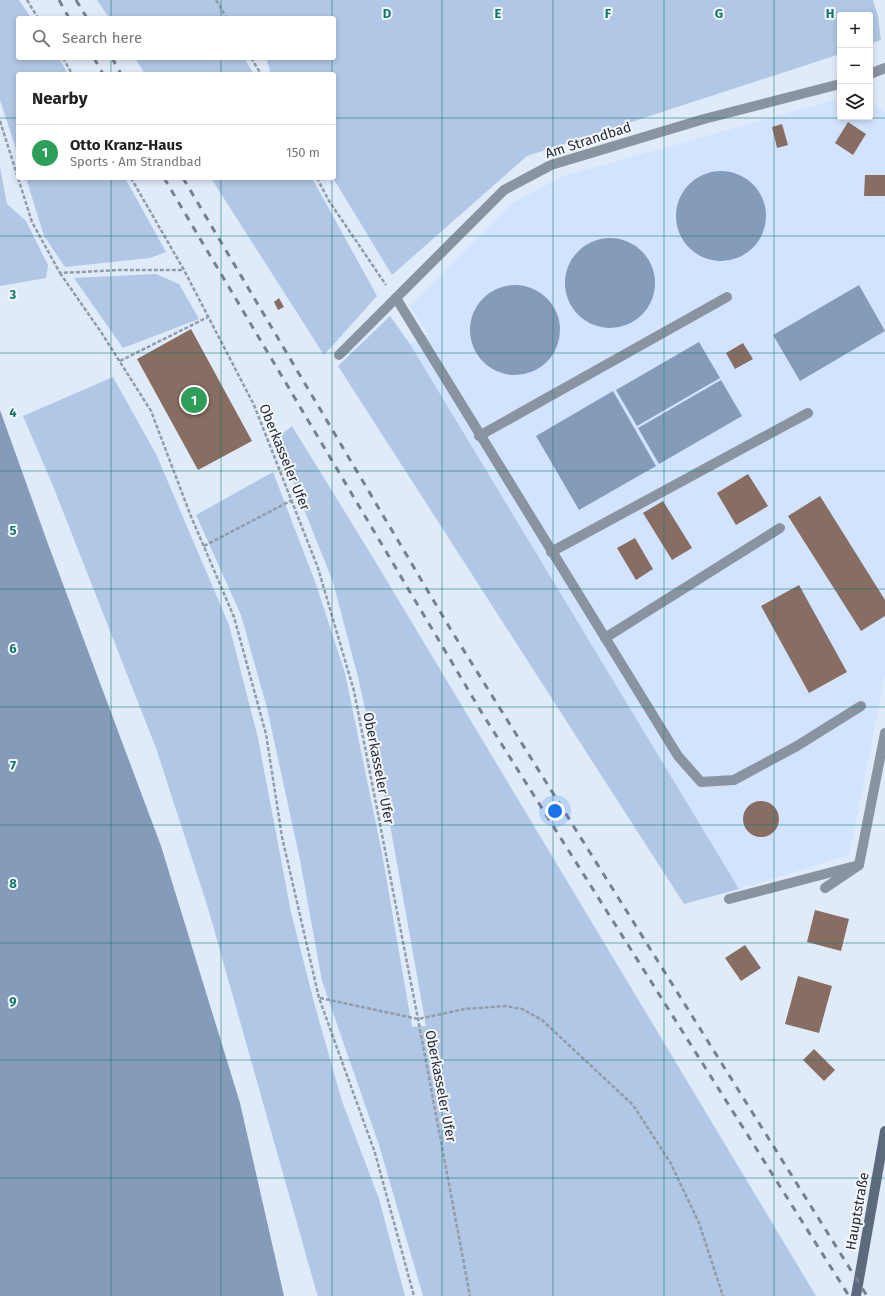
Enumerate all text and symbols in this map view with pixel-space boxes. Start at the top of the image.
text: D [383,6,392,21]
text: E [495,6,502,21]
text: F [605,6,612,21]
text: G [715,6,723,21]
text: H [826,6,834,21]
map controls [837,12,873,120]
button: + [837,12,873,48]
search box [16,16,336,60]
icon: search [30,27,52,49]
text: Search here [62,29,142,47]
button: − [837,48,873,84]
button: layers [837,84,873,120]
text: Nearby [32,88,87,109]
street label: Am Strandbad [543,119,633,162]
text: Otto Kranz-Haus [70,136,182,154]
text: 1 [42,145,48,160]
text: 150 m [286,145,320,160]
text: Sports · Am Strandbad [70,154,201,169]
text: 3 [9,287,17,302]
pin: 1 [181,385,207,415]
street label: Oberkasseler Ufer [255,401,314,514]
text: 4 [9,405,17,420]
text: 5 [10,523,17,538]
text: 6 [9,641,17,656]
street label: Oberkasseler Ufer [359,711,398,826]
text: 7 [10,758,16,773]
your location [545,801,565,821]
text: 8 [9,876,17,891]
text: 9 [9,994,17,1009]
street label: Oberkasseler Ufer [421,1029,460,1144]
street label: Hauptstraße [842,1171,873,1251]

